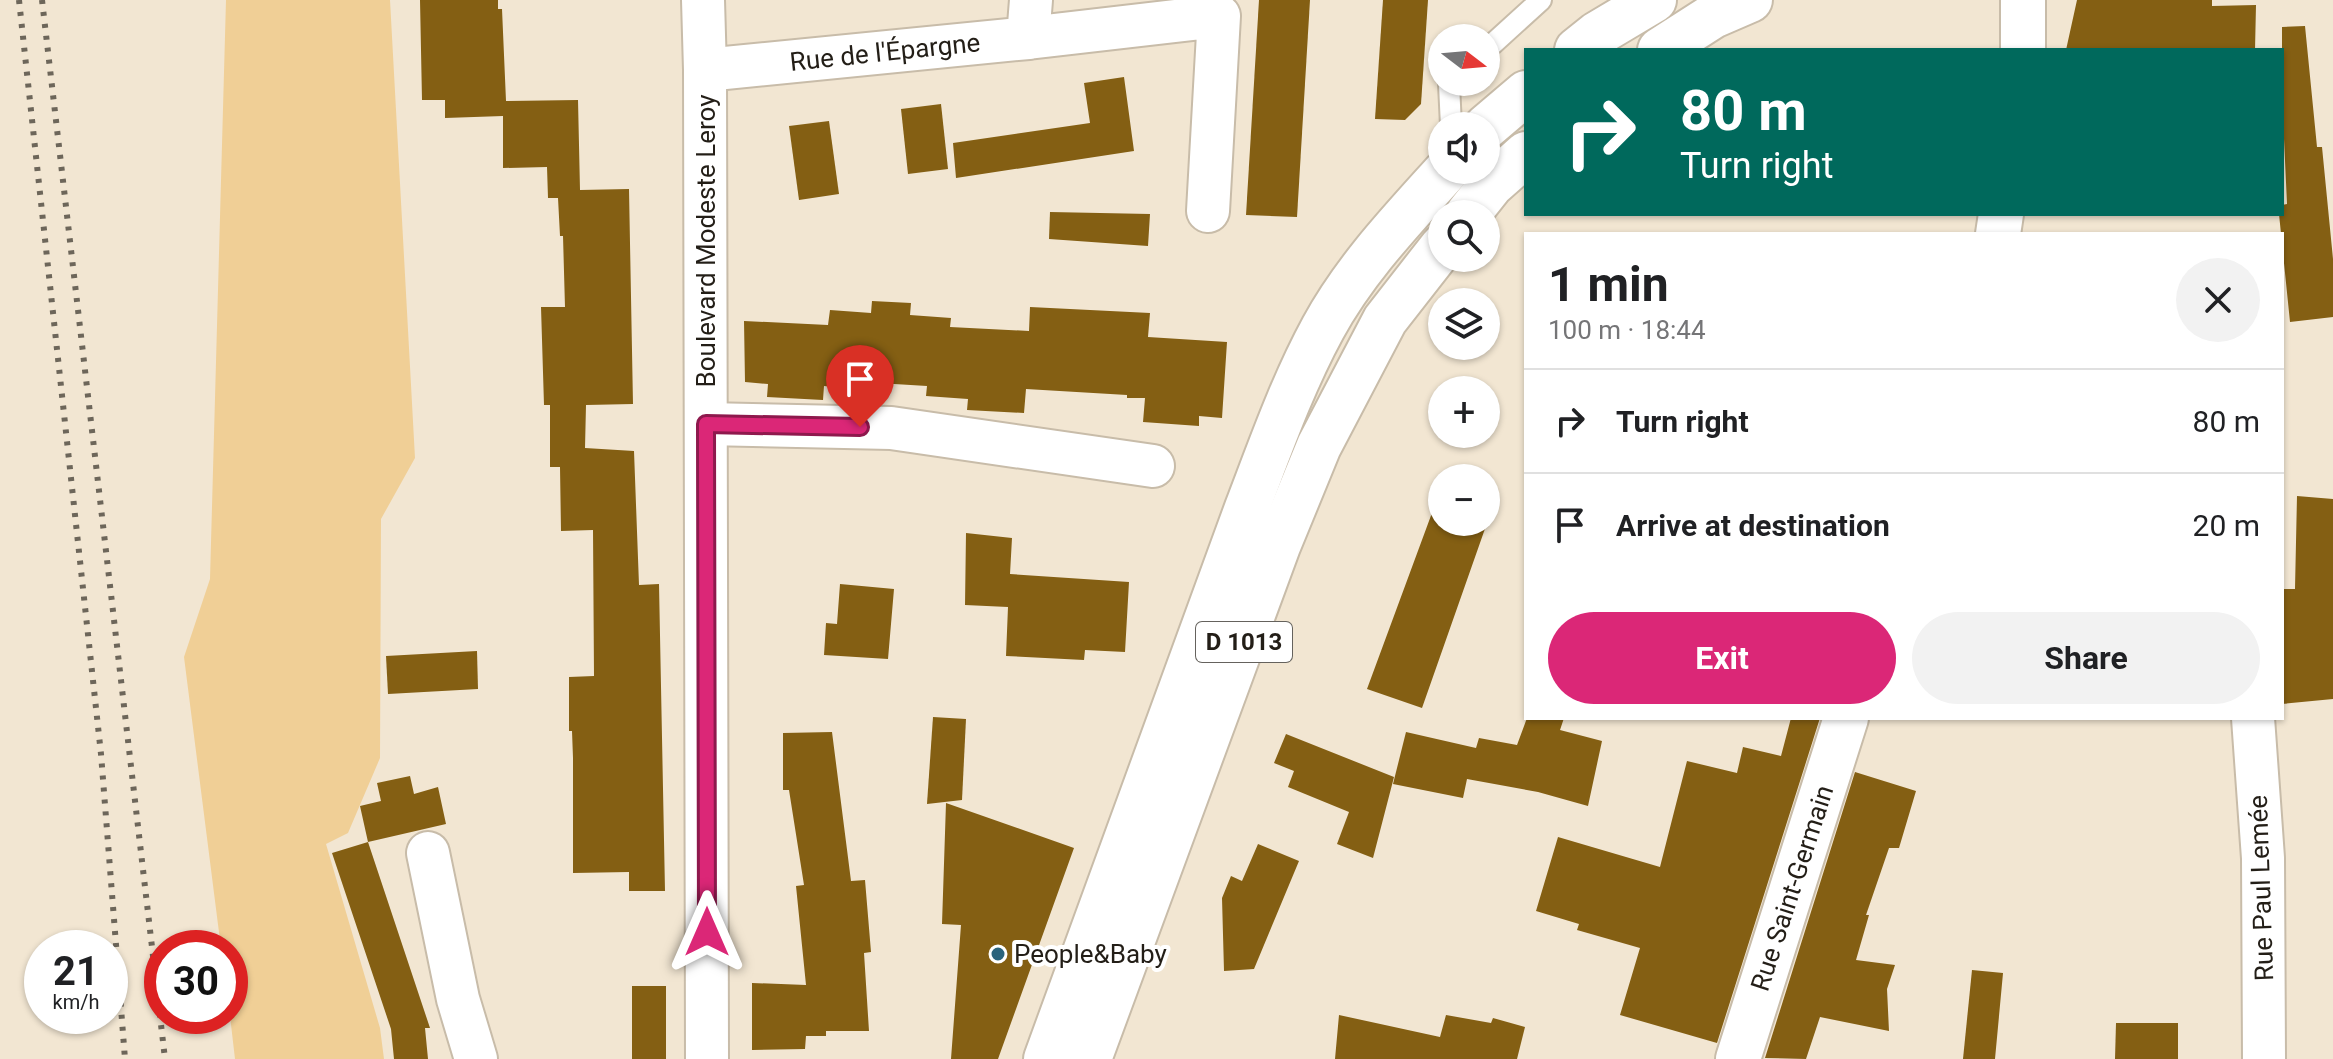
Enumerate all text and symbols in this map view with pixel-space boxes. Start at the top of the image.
north arrow [1428,24,1500,96]
map controls [1428,24,1500,536]
street label: Rue de l'Épargne [788,27,982,77]
text: 80 m [1680,78,1807,144]
icon: right [1548,80,1652,184]
street label: Boulevard Modeste Leroy [691,95,721,387]
button: sound [1428,112,1500,184]
text: Turn right [1680,145,1833,187]
button: search [1428,200,1500,272]
text: 1 min [1548,256,1669,313]
button: close [2176,258,2260,342]
button: layers [1428,288,1500,360]
text: 100 m · 18:44 [1548,315,1706,345]
pin [826,345,894,427]
icon: arrive [838,357,882,401]
button: + [1428,376,1500,448]
icon: right [1548,399,1592,443]
text: Turn right [1616,404,1749,439]
text: 80 m [2193,404,2260,439]
button: − [1428,464,1500,536]
icon: arrive [1548,503,1592,547]
text: Arrive at destination [1616,508,1890,543]
text: 20 m [2193,508,2260,543]
button: Exit [1548,612,1896,704]
button: Share [1912,612,2260,704]
road number: D 1013 [1196,622,1292,662]
street label: Rue Saint-Germain [1745,781,1839,995]
street label: Rue Paul Lemée [2243,794,2279,982]
position arrow [665,890,749,974]
speed limit sign: 30 [144,930,248,1034]
place label: People&Baby [1014,939,1167,969]
marker: People&Baby [989,945,1007,963]
text: 21 [53,948,99,995]
text: km/h [53,990,99,1014]

